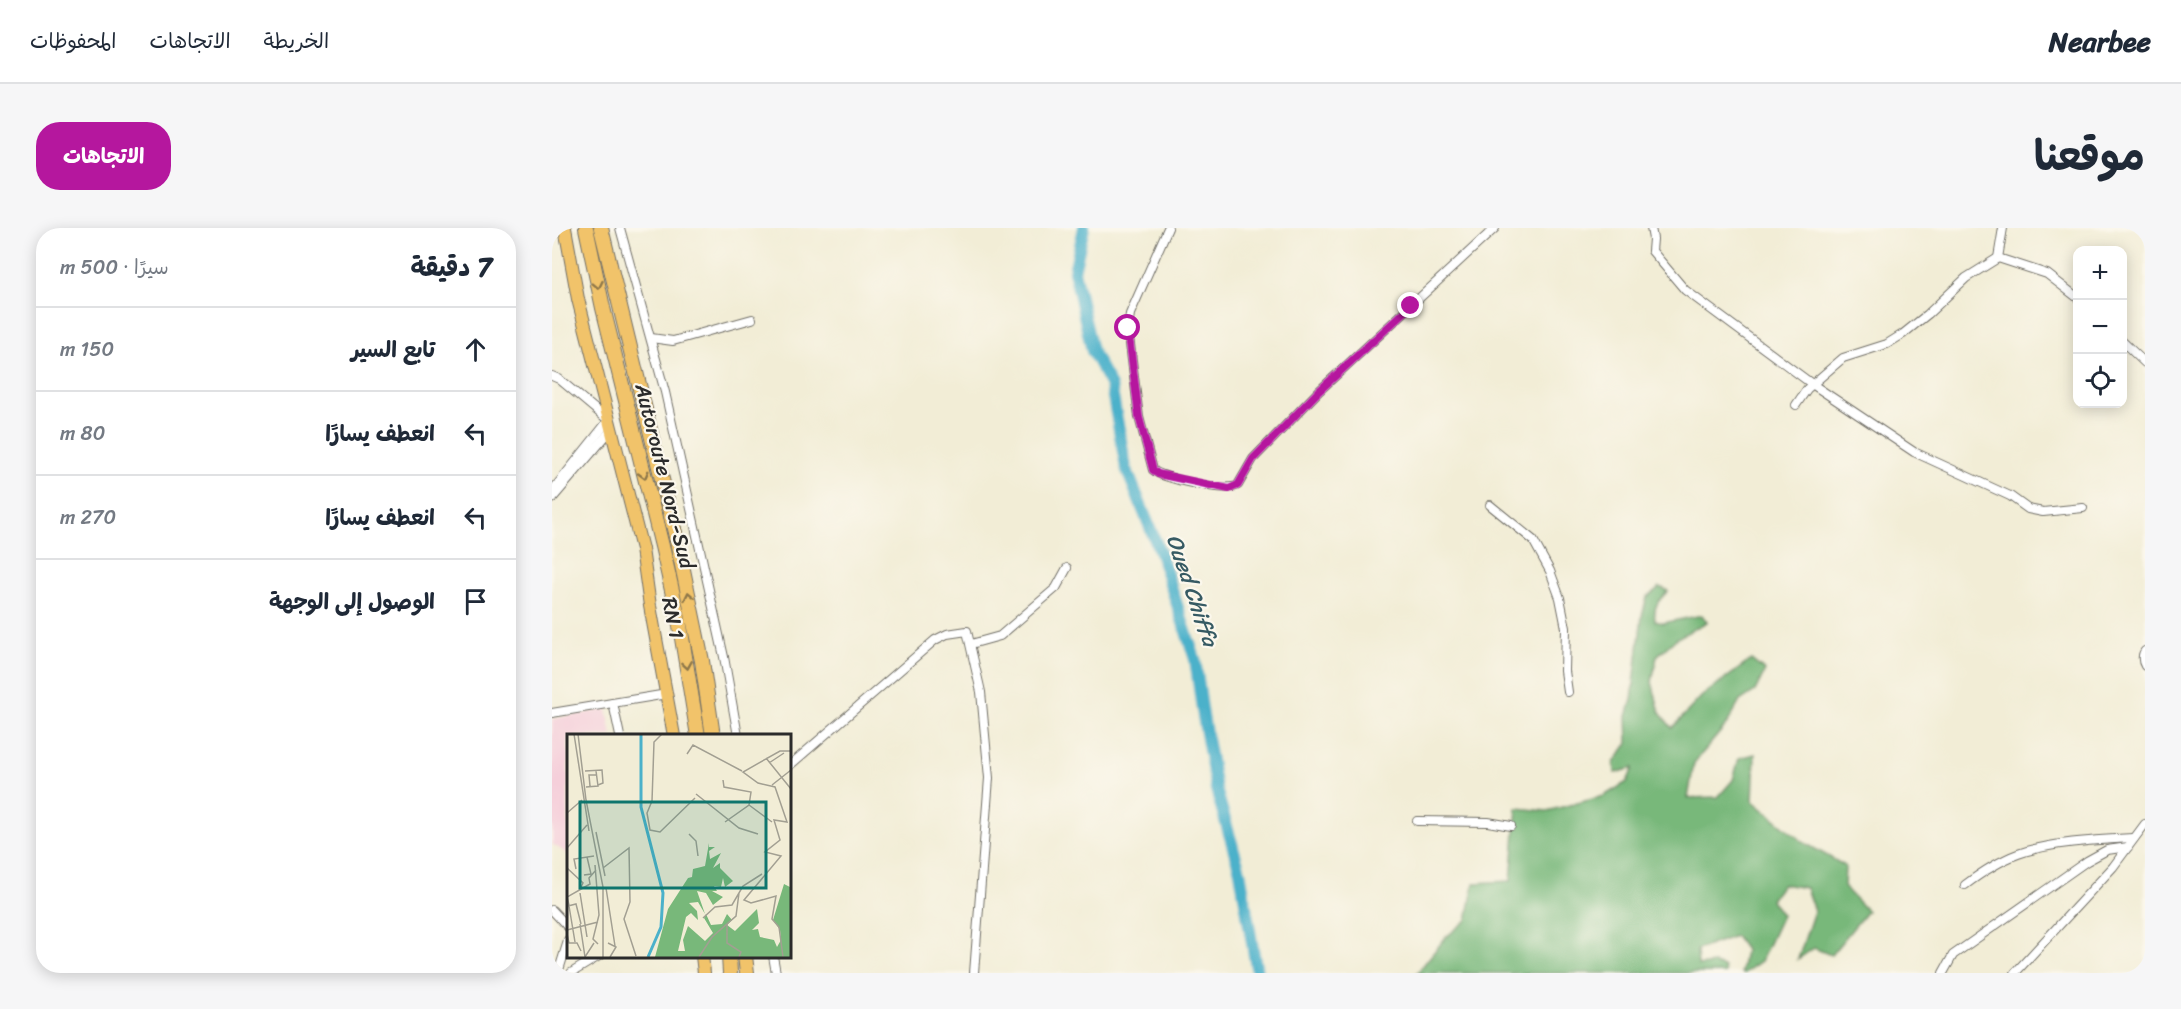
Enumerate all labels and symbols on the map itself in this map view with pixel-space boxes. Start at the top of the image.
one-way arrow [591,280,604,290]
route end [1397,292,1423,318]
route start [1114,314,1140,340]
street label: Autoroute Nord-Sud [623,378,707,575]
one-way arrow [636,470,649,480]
water label: Oued Chiffa [1155,529,1231,653]
one-way arrow [683,591,696,601]
street label: RN 1 [650,594,696,642]
one-way arrow [680,660,692,669]
inset map [567,734,790,958]

